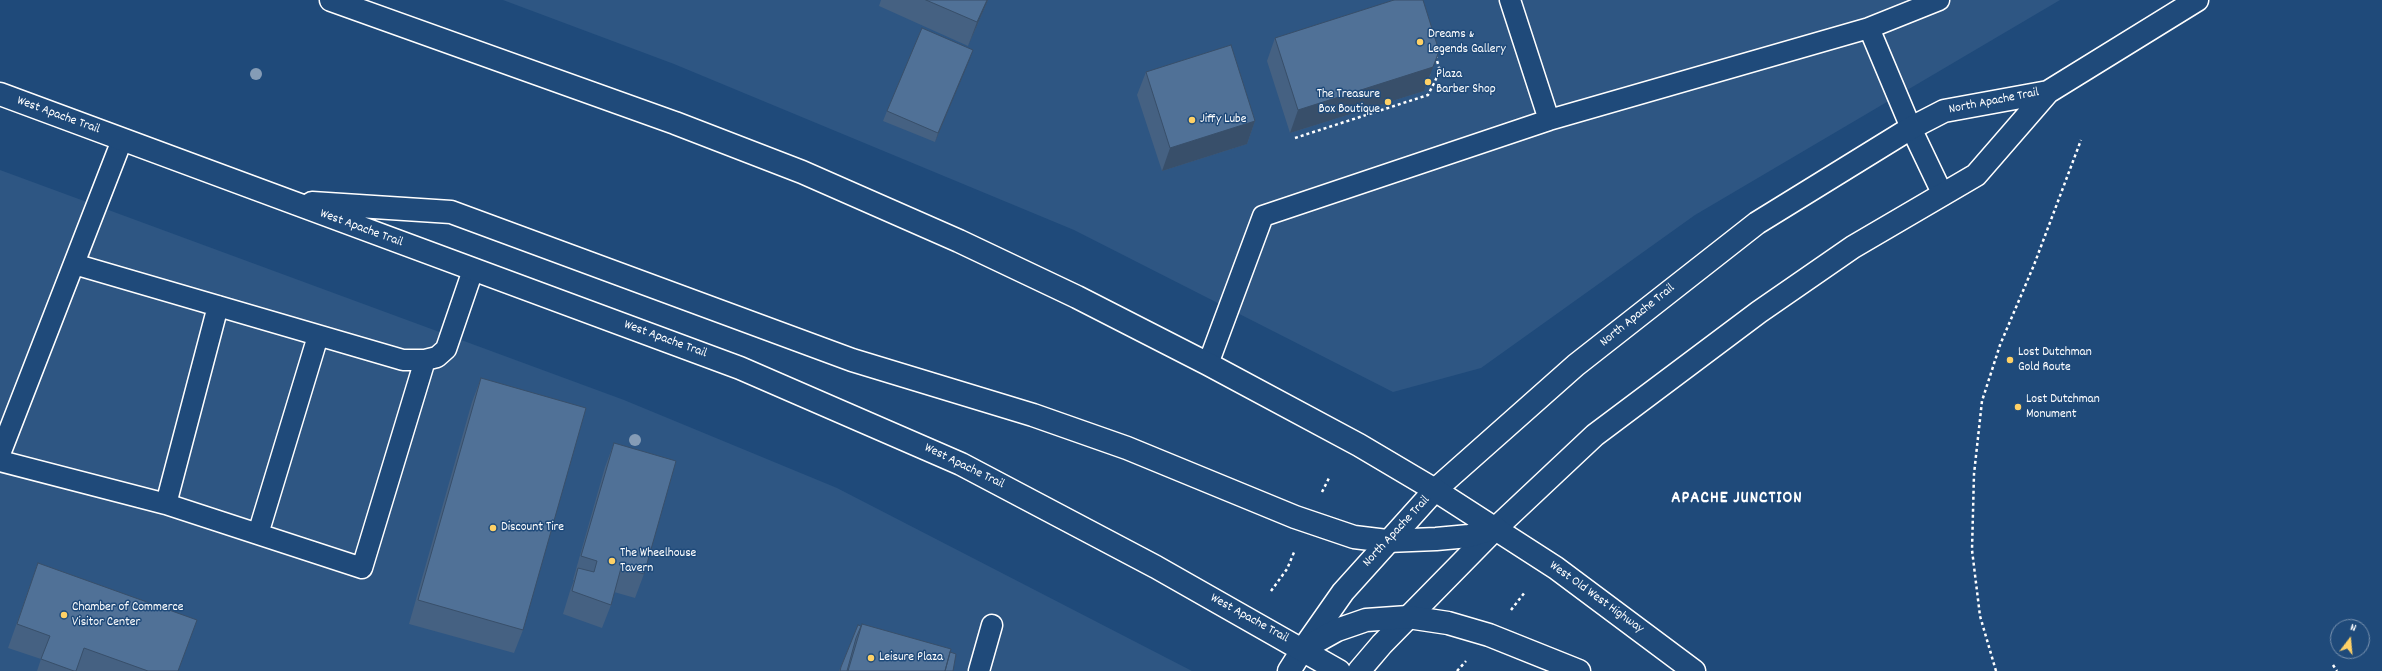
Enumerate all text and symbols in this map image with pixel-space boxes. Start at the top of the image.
place label: Dreams & Legends Gallery [1428,27,1506,58]
marker: Dreams & Legends Gallery [1415,37,1425,47]
place label: Plaza Barber Shop [1436,67,1496,98]
marker: Plaza Barber Shop [1423,77,1433,87]
street label: North Apache Trail [1948,86,2040,118]
place label: The Treasure Box Boutique [1317,87,1380,118]
street label: West Apache Trail [14,94,102,138]
marker: The Treasure Box Boutique [1383,97,1393,107]
place label: Jiffy Lube [1200,112,1246,128]
marker: Jiffy Lube [1187,115,1197,125]
street label: West Apache Trail [317,207,405,251]
street label: North Apache Trail [1598,281,1678,351]
street label: West Apache Trail [621,318,709,362]
place label: Lost Dutchman Gold Route [2018,345,2092,376]
marker: Lost Dutchman Gold Route [2005,355,2015,365]
place label: Lost Dutchman Monument [2026,392,2100,423]
marker: Lost Dutchman Monument [2013,402,2023,412]
street label: West Apache Trail [921,441,1007,493]
district label: APACHE JUNCTION [1671,490,1803,510]
street label: North Apache Trail [1360,493,1434,571]
place label: Discount Tire [501,520,564,536]
marker: Discount Tire [488,523,498,533]
place label: The Wheelhouse Tavern [620,546,696,577]
marker: The Wheelhouse Tavern [607,556,617,566]
street label: West Old West Highway [1546,559,1646,637]
street label: West Apache Trail [1207,591,1291,647]
place label: Chamber of Commerce Visitor Center [72,600,183,631]
marker: Chamber of Commerce Visitor Center [59,610,69,620]
north arrow [2330,619,2370,659]
text: N [2348,620,2358,637]
place label: Leisure Plaza [879,650,943,666]
marker: Leisure Plaza [866,653,876,663]

